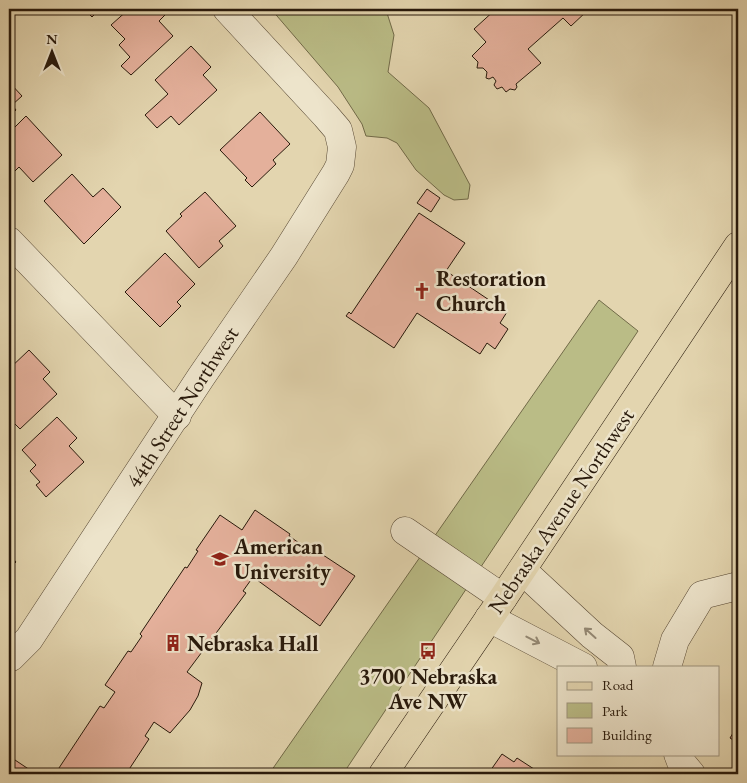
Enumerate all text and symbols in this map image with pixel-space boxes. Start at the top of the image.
north arrow [28,28,78,78]
text: N [46,30,58,48]
place label: Restoration Church [436,264,547,318]
church icon: Restoration Church [412,281,432,301]
street label: 44th Street Northwest [119,321,245,493]
street label: Nebraska Avenue Northwest [481,402,641,619]
place label: American University [233,532,331,586]
school or university icon: American University [210,549,230,569]
one-way arrow [583,627,596,639]
place label: Nebraska Hall [187,629,318,658]
building icon: Nebraska Hall [163,633,183,653]
one-way arrow [525,636,540,646]
bus stop icon: 3700 Nebraska Ave NW [418,641,438,661]
place label: 3700 Nebraska Ave NW [359,662,497,716]
legend [557,666,720,756]
text: Road [602,675,634,694]
text: Park [602,701,629,720]
text: Building [602,725,652,744]

